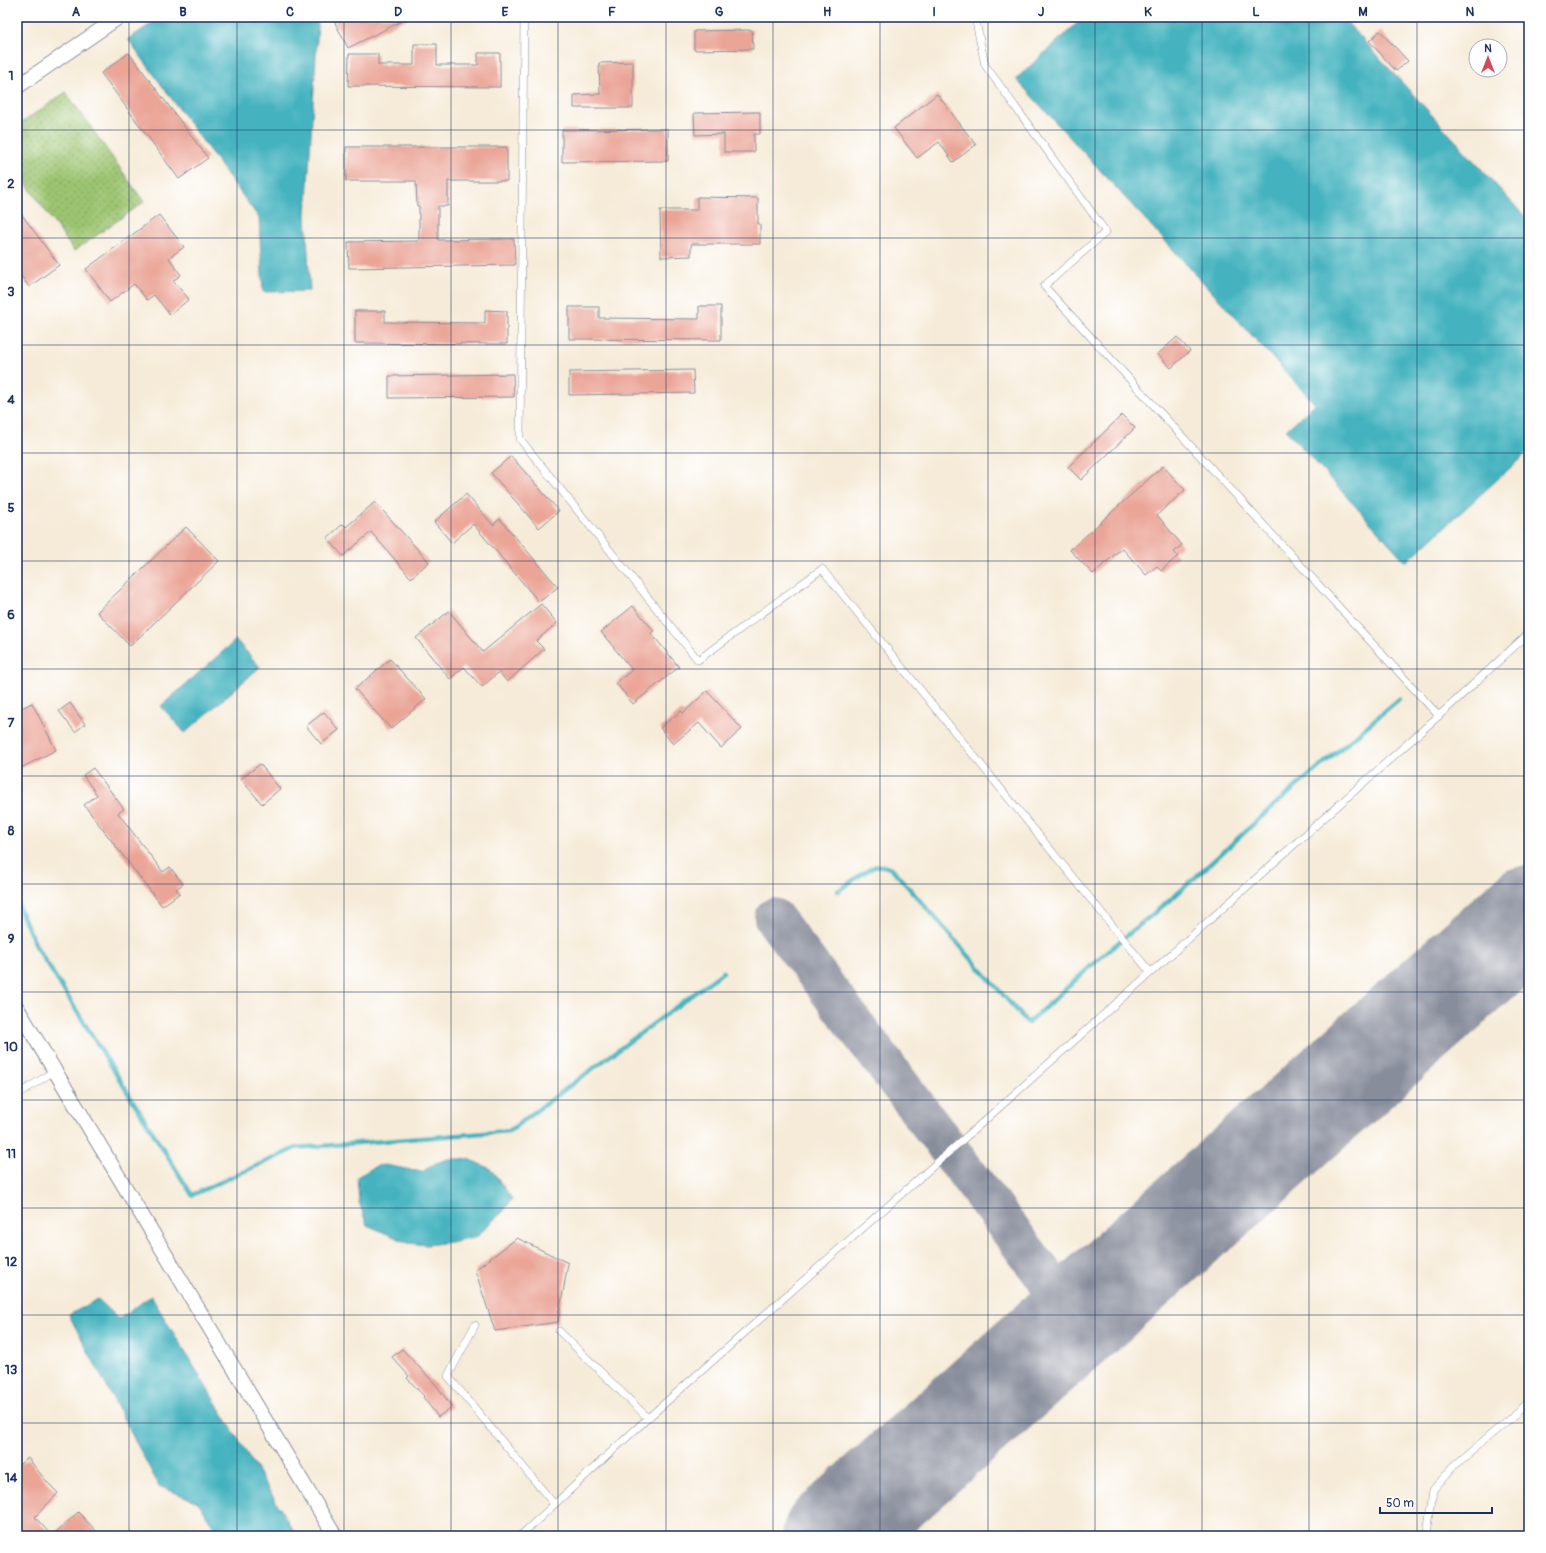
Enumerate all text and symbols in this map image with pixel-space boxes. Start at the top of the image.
text: A [72,4,81,20]
text: B [179,4,187,20]
text: C [286,4,294,20]
text: D [394,4,402,20]
text: E [502,4,509,20]
text: F [608,4,616,20]
text: G [715,4,724,20]
text: H [823,4,831,20]
text: I [932,4,936,20]
text: J [1038,4,1044,20]
text: K [1144,4,1152,20]
text: L [1252,4,1260,20]
text: M [1358,4,1368,20]
text: N [1466,4,1475,20]
north arrow [1468,38,1508,78]
text: N [1484,42,1492,55]
text: 1 [8,68,14,84]
text: 2 [7,176,15,192]
text: 3 [7,284,15,300]
text: 4 [7,392,15,408]
text: 5 [7,500,15,516]
text: 6 [7,607,15,623]
text: 7 [8,715,15,731]
text: 8 [8,823,15,839]
text: 9 [8,931,15,947]
text: 10 [4,1039,18,1055]
text: 11 [6,1146,16,1162]
text: 12 [5,1254,17,1270]
text: 13 [5,1362,17,1378]
text: 14 [5,1470,18,1486]
scale bar [1380,1489,1492,1515]
text: 50 m [1386,1496,1414,1511]

